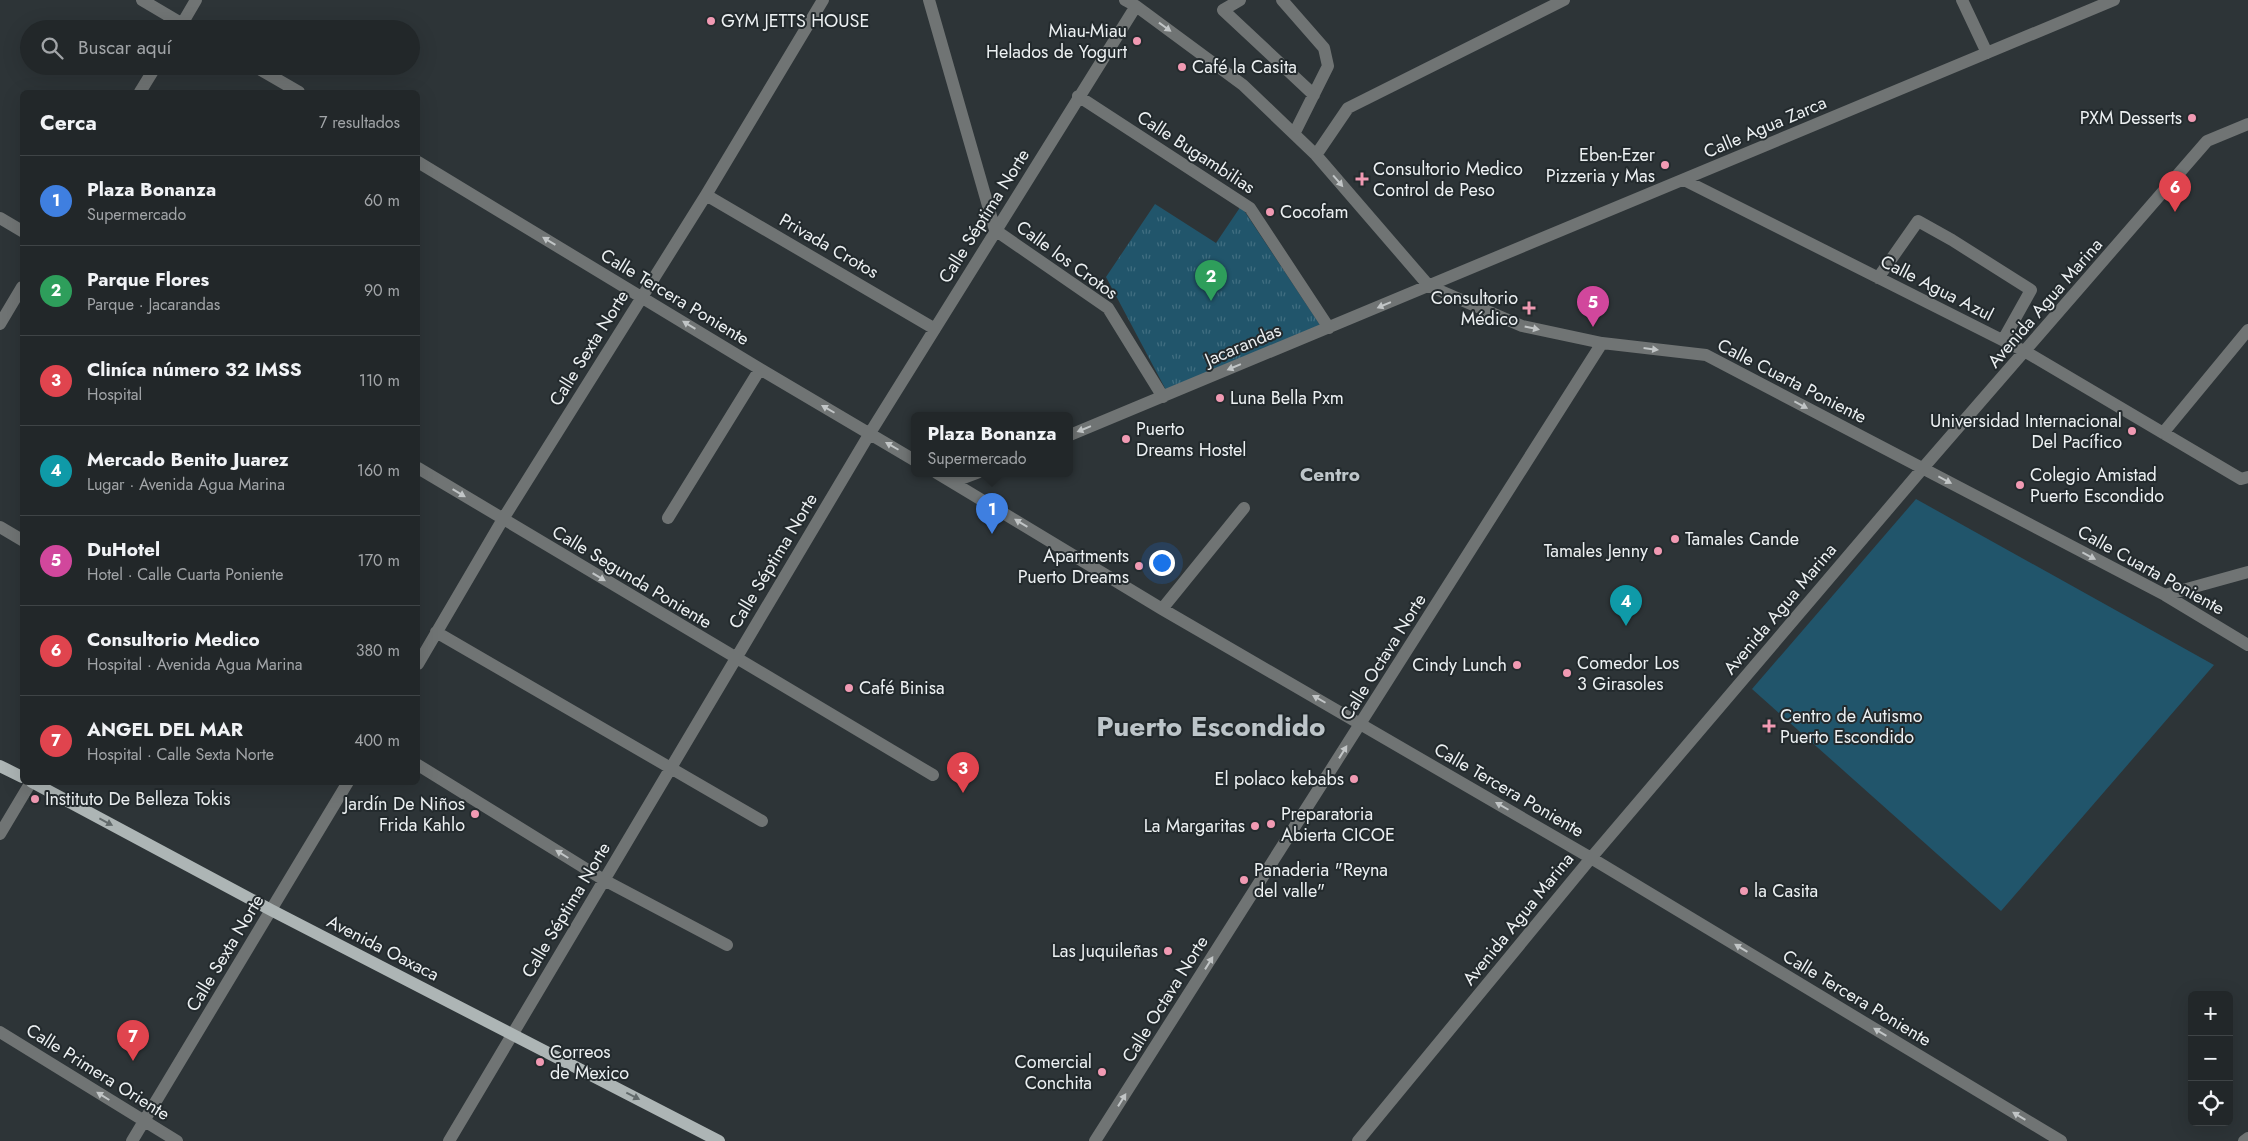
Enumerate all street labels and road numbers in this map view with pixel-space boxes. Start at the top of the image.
street label: Calle Agua Zarca [1700,89,1830,165]
street label: Calle Bugambilias [1132,104,1260,200]
street label: Calle Séptima Norte [932,144,1036,288]
street label: Privada Crotos [775,207,883,285]
street label: Calle los Crotos [1011,214,1123,306]
street label: Avenida Agua Marina [1981,233,2109,373]
street label: Calle Tercera Poniente [596,242,754,352]
street label: Calle Agua Azul [1876,248,1998,328]
street label: Calle Sexta Norte [543,285,635,411]
street label: Jacarandas [1199,317,1285,374]
street label: Calle Cuarta Poniente [1713,332,1871,430]
street label: Calle Séptima Norte [722,488,824,634]
street label: Calle Segunda Poniente [547,519,717,635]
street label: Calle Cuarta Poniente [2073,519,2229,621]
street label: Avenida Agua Marina [1717,538,1843,680]
street label: Calle Octava Norte [1334,589,1432,725]
street label: Calle Tercera Poniente [1429,736,1589,844]
street label: Calle Séptima Norte [515,837,617,983]
street label: Avenida Agua Marina [1456,847,1580,991]
street label: Calle Sexta Norte [180,890,270,1016]
street label: Avenida Oaxaca [322,909,444,987]
street label: Calle Octava Norte [1116,931,1214,1067]
street label: Calle Tercera Poniente [1778,943,1936,1053]
street label: Calle Primera Oriente [21,1017,175,1127]

